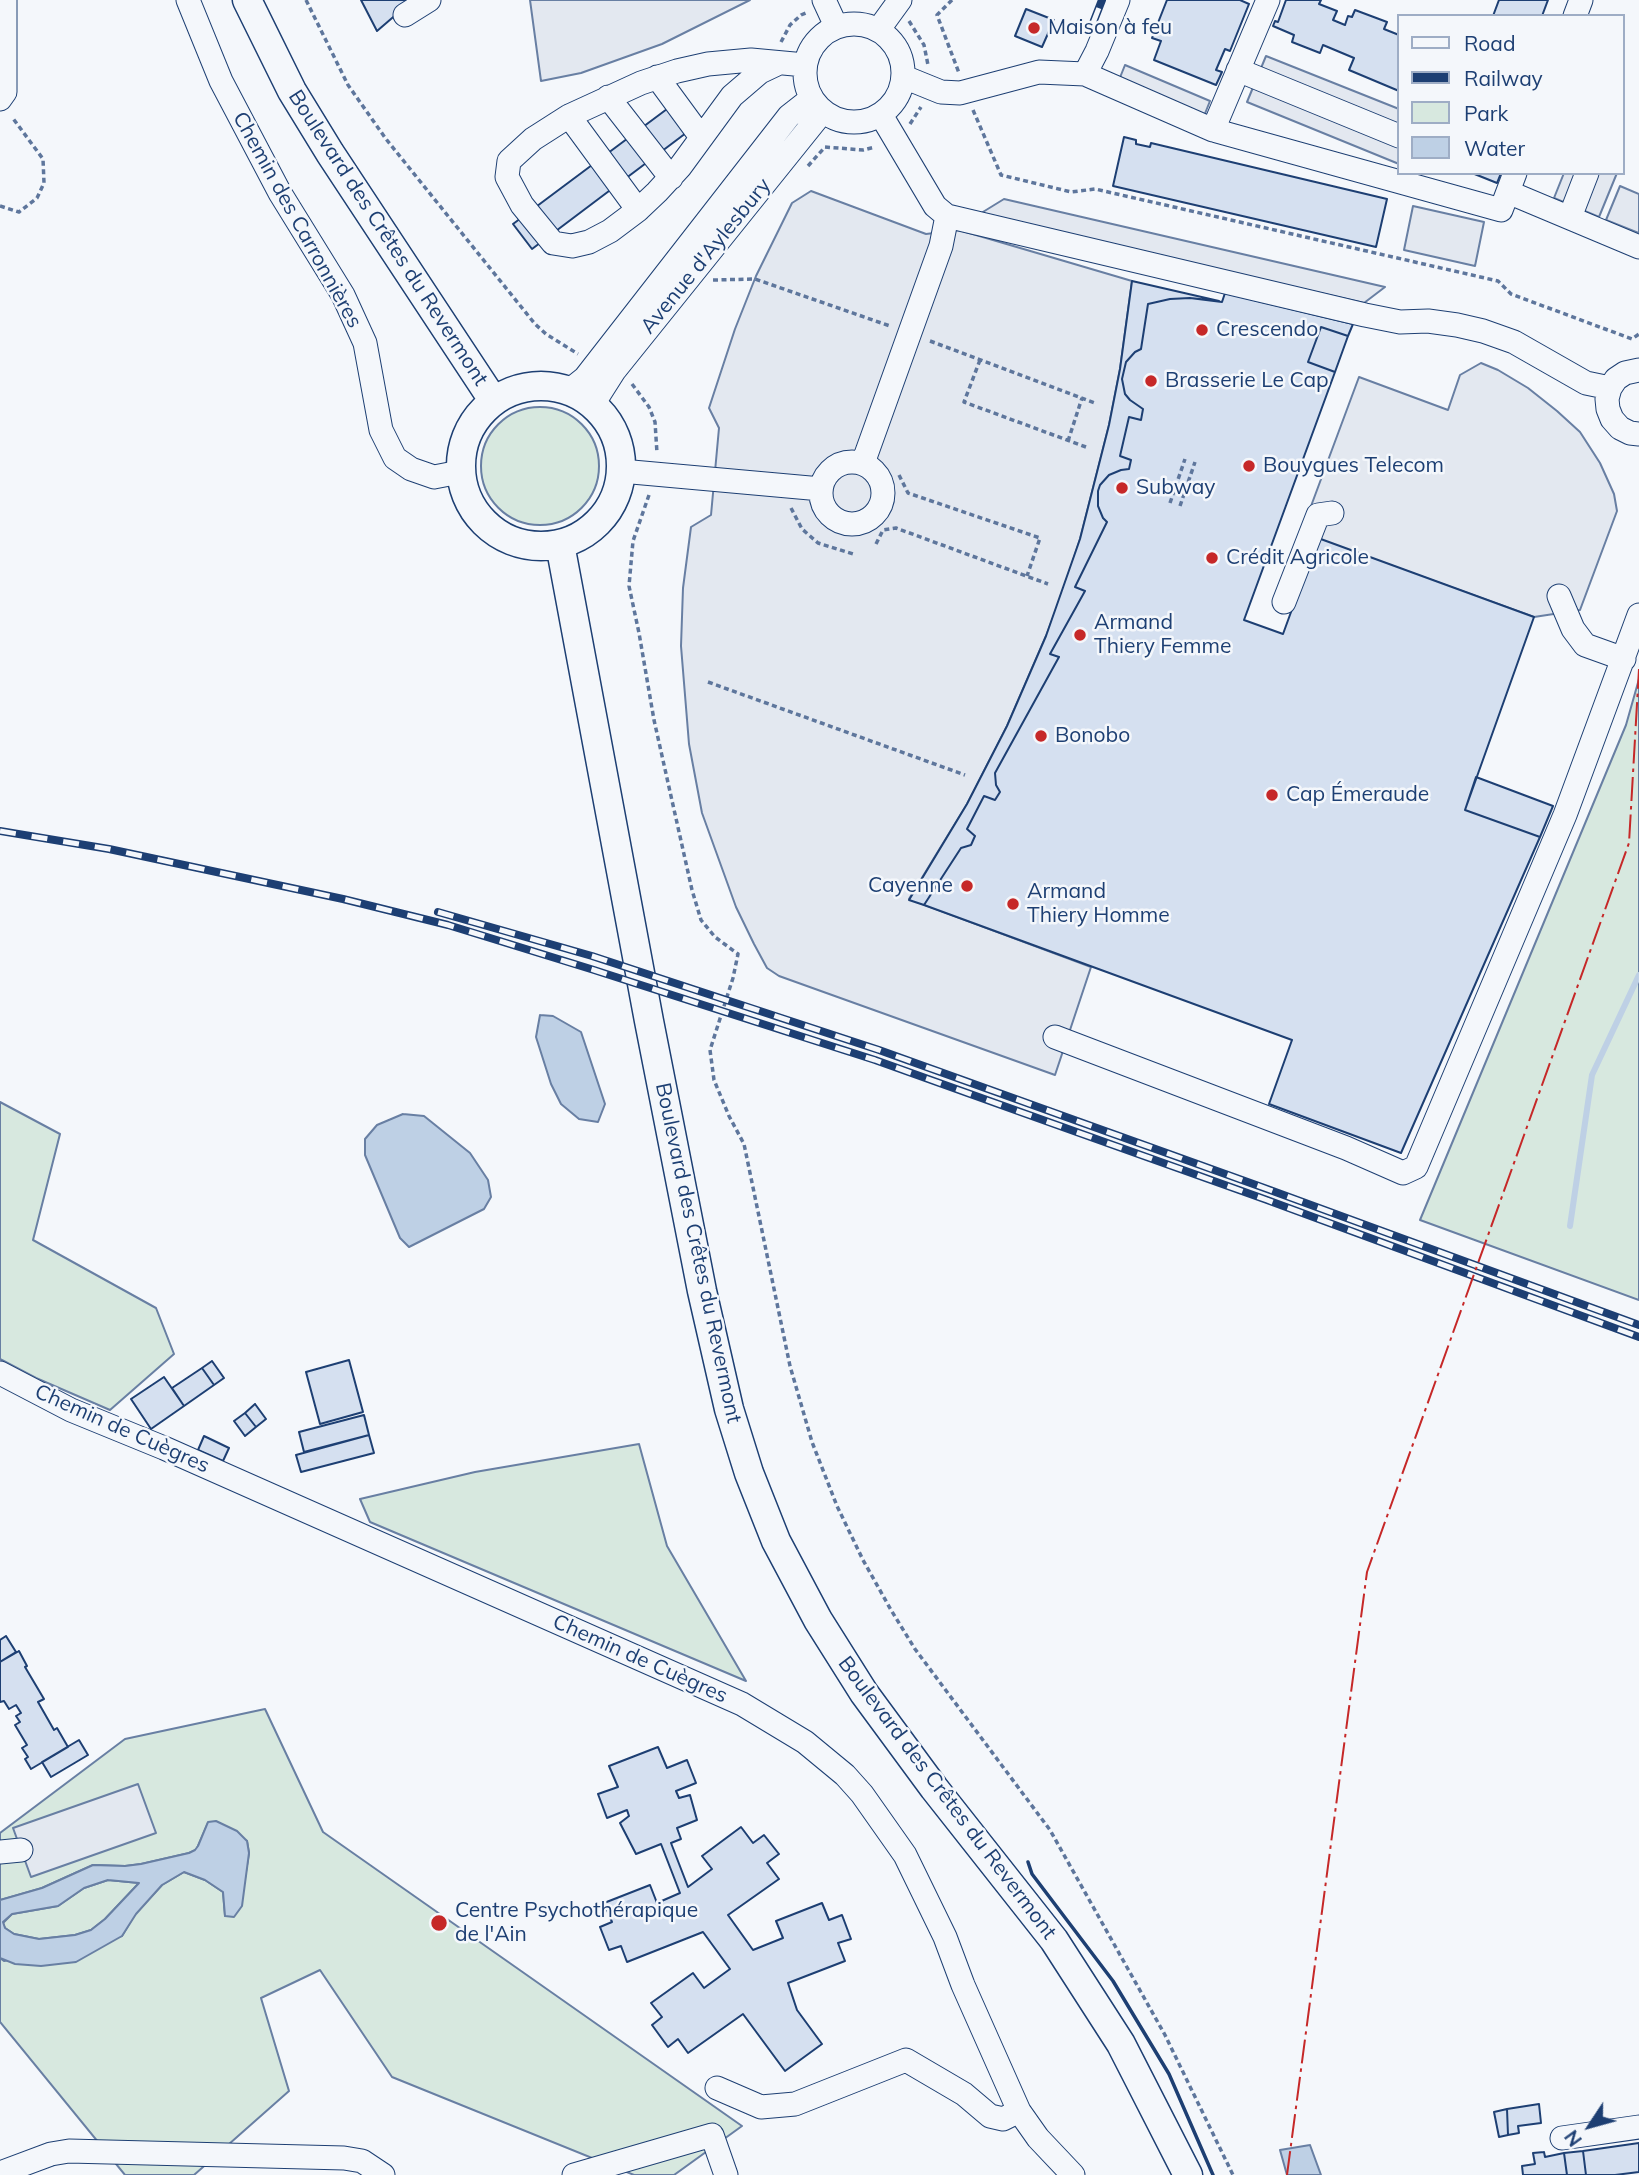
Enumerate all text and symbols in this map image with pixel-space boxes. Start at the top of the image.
legend [1398,14,1625,175]
place label: Maison à feu [1048,15,1172,41]
marker: Maison à feu [1026,20,1042,36]
text: Road [1464,30,1515,56]
text: Railway [1464,65,1543,91]
street label: Boulevard des Crêtes du Revermont [283,85,493,391]
text: Park [1464,100,1508,126]
street label: Chemin des Carronnières [227,107,367,333]
text: Water [1464,135,1525,161]
street label: Avenue d'Aylesbury [636,173,776,339]
place label: Crescendo [1216,317,1318,343]
marker: Crescendo [1194,322,1210,338]
place label: Brasserie Le Cap [1165,368,1329,394]
marker: Brasserie Le Cap [1143,373,1159,389]
place label: Bouygues Telecom [1263,453,1444,479]
marker: Bouygues Telecom [1241,458,1257,474]
place label: Subway [1136,475,1215,501]
marker: Subway [1114,480,1130,496]
place label: Crédit Agricole [1226,545,1369,571]
marker: Crédit Agricole [1204,550,1220,566]
place label: Armand Thiery Femme [1094,610,1231,660]
marker: Armand Thiery Femme [1072,627,1088,643]
place label: Bonobo [1055,723,1130,749]
marker: Bonobo [1033,728,1049,744]
place label: Cap Émeraude [1286,782,1429,808]
marker: Cap Émeraude [1264,787,1280,803]
place label: Cayenne [868,873,953,899]
marker: Cayenne [959,878,975,894]
place label: Armand Thiery Homme [1027,879,1170,929]
marker: Armand Thiery Homme [1005,896,1021,912]
street label: Boulevard des Crêtes du Revermont [650,1080,746,1426]
street label: Chemin de Cuègres [31,1379,213,1479]
street label: Chemin de Cuègres [549,1609,731,1709]
street label: Boulevard des Crêtes du Revermont [832,1652,1062,1944]
place label: Centre Psychothérapique de l'Ain [455,1898,698,1948]
marker: Centre Psychothérapique de l'Ain [429,1913,449,1933]
north arrow [1555,2091,1625,2161]
text: N [1559,2125,1587,2151]

